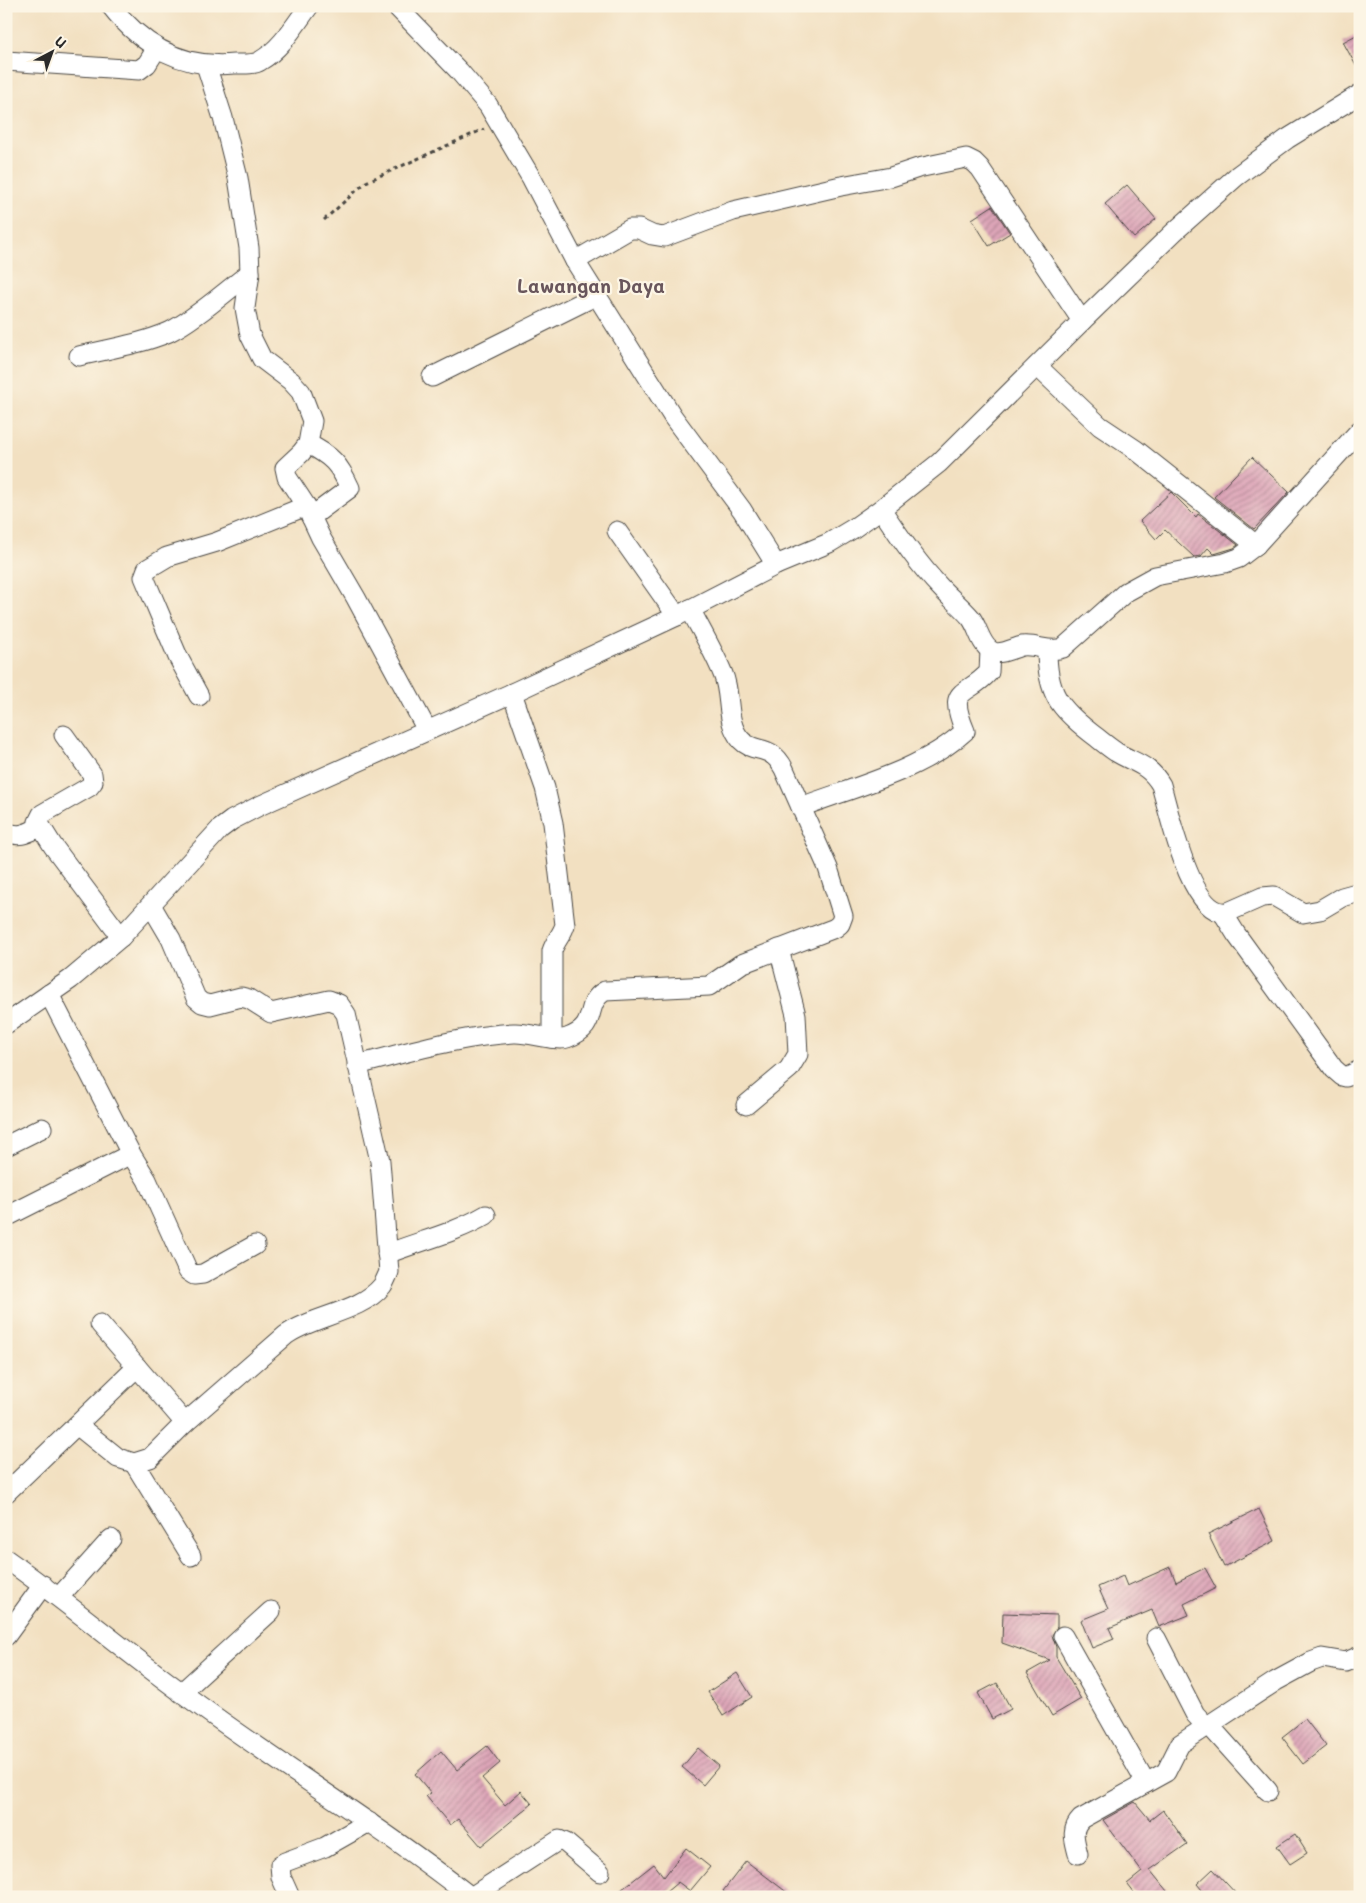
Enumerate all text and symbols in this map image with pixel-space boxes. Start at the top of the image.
north arrow [28,28,78,78]
text: U [51,31,71,52]
district label: Lawangan Daya [517,273,665,298]

